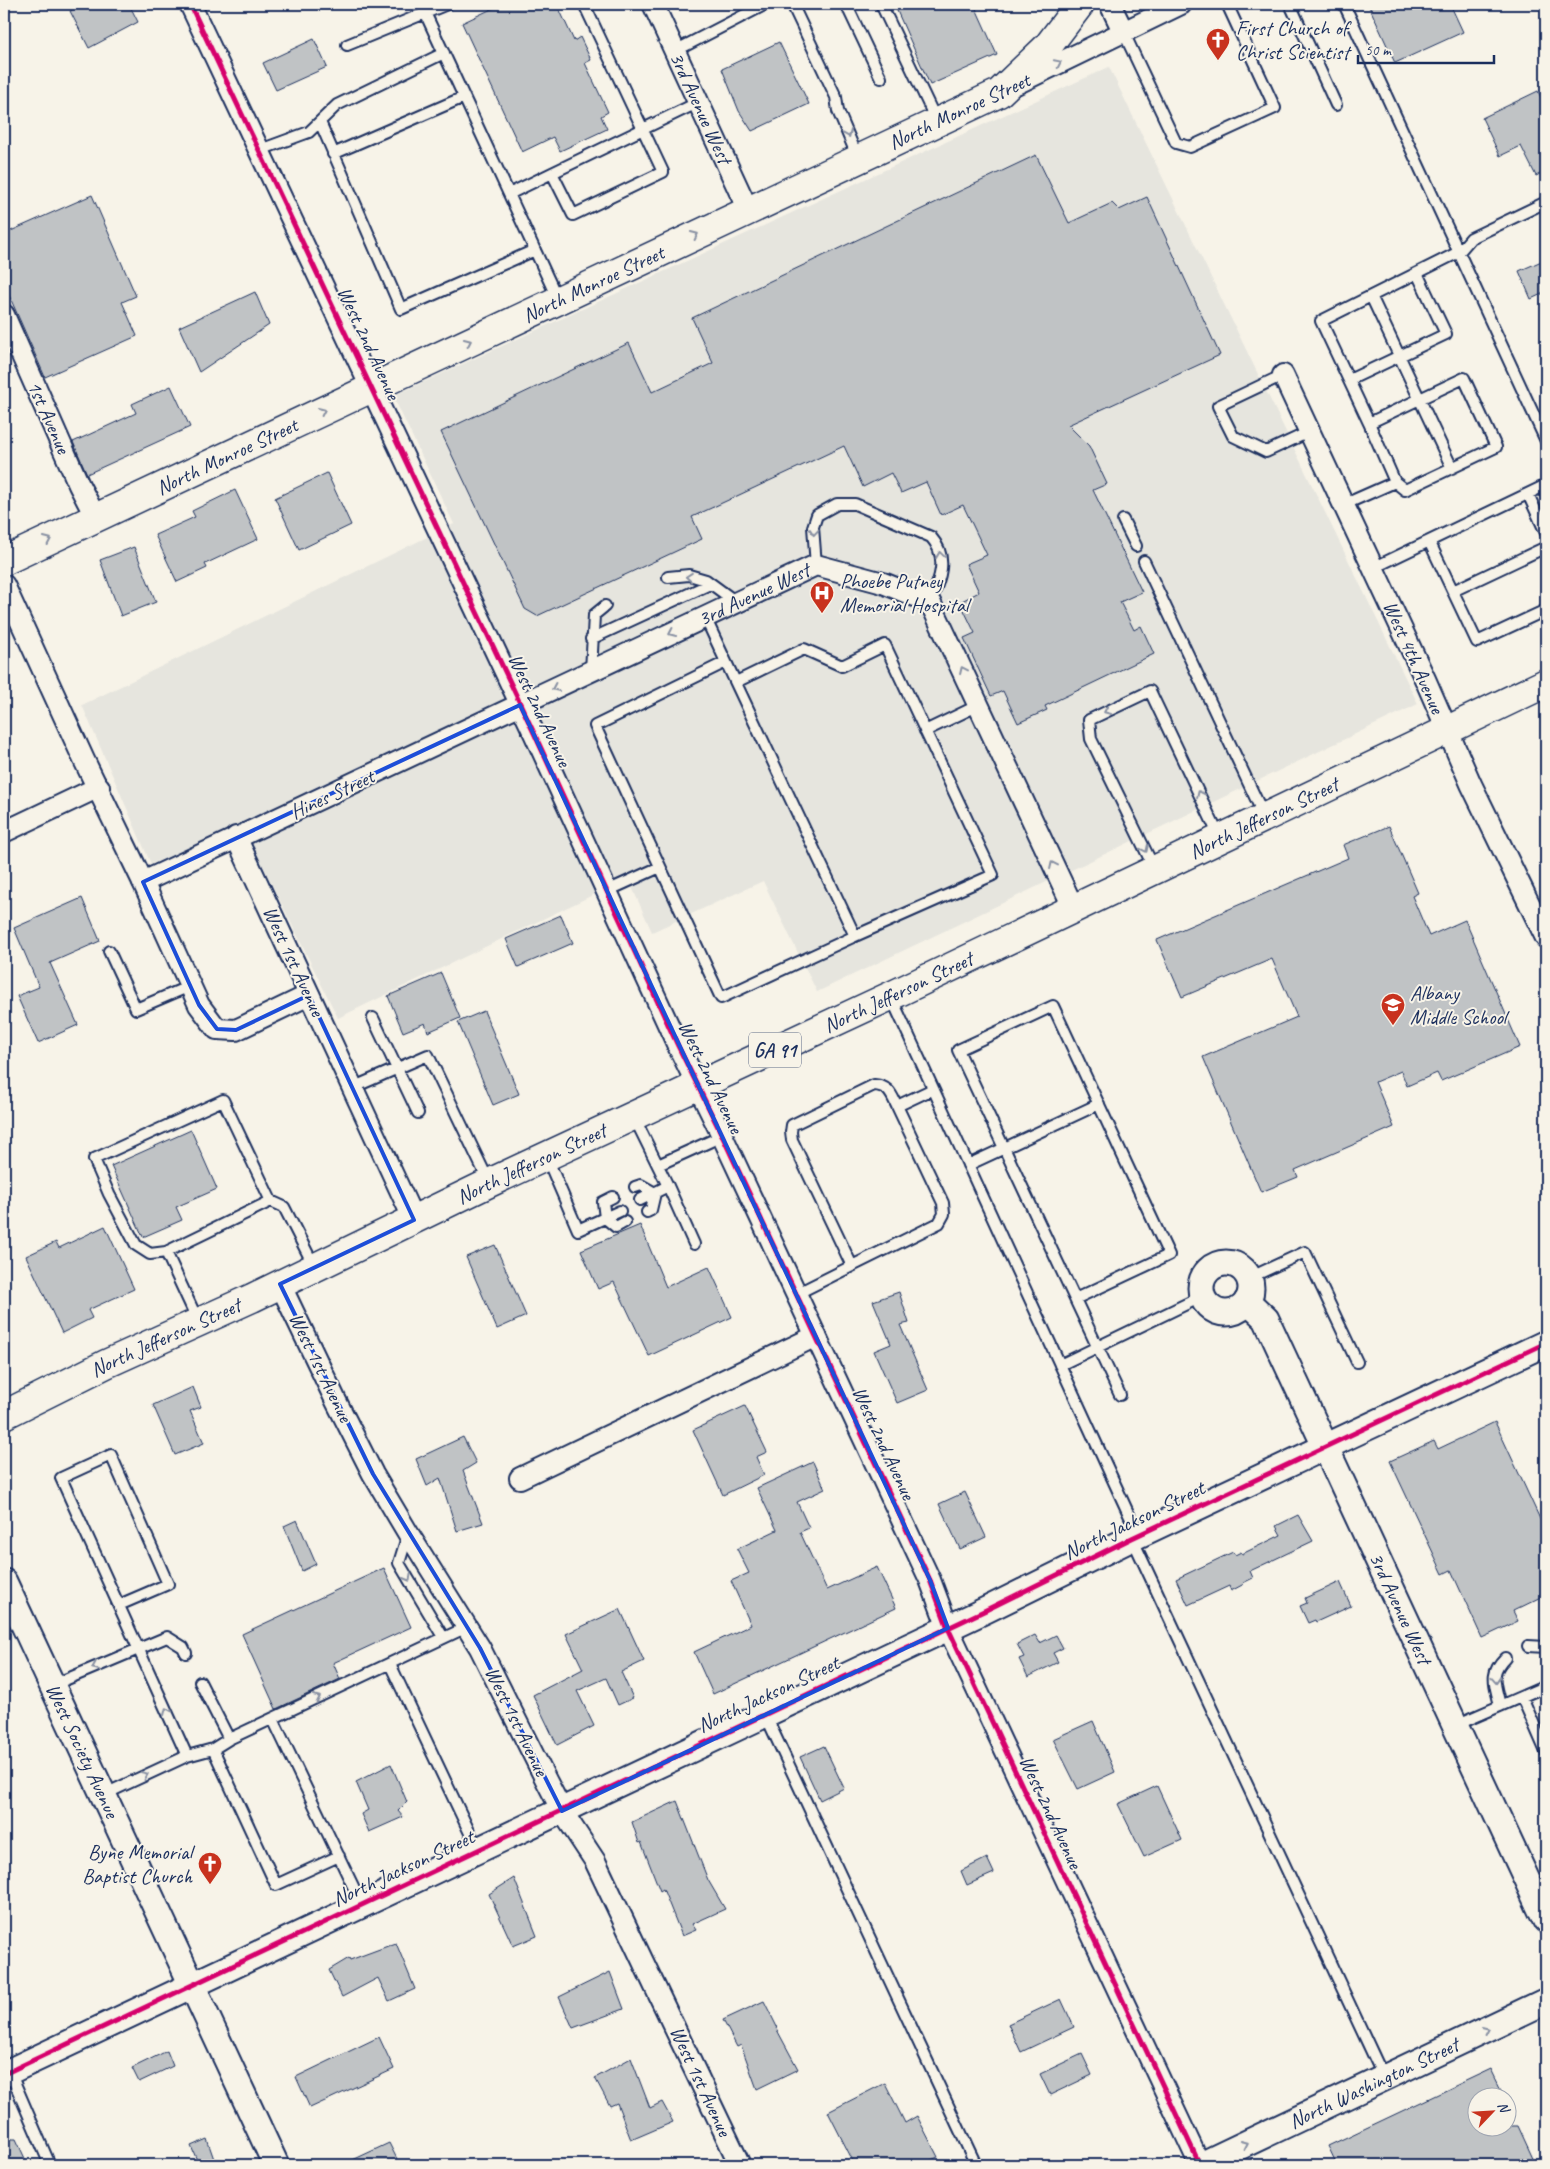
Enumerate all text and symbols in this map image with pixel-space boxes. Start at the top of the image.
place label: First Church of Christ Scientist [1236,15,1352,65]
church icon: First Church of Christ Scientist [1205,27,1231,61]
scale bar [1358,32,1494,64]
text: 50 m [1365,41,1392,60]
street label: 3rd Avenue West [664,48,739,170]
one-way arrow [1053,59,1062,69]
street label: North Monroe Street [884,66,1036,155]
one-way arrow [842,129,853,138]
one-way arrow [690,231,699,242]
street label: North Monroe Street [518,239,670,328]
street label: West 2nd Avenue [331,282,407,405]
one-way arrow [463,338,472,348]
street label: 1st Avenue [21,377,77,459]
one-way arrow [316,408,325,418]
street label: North Monroe Street [152,411,303,501]
one-way arrow [809,528,820,536]
one-way arrow [43,536,52,547]
one-way arrow [936,551,946,560]
street label: 3rd Avenue West [694,556,816,632]
place label: Phoebe Putney Memorial Hospital [840,568,972,618]
one-way arrow [684,571,692,582]
hospital icon: Phoebe Putney Memorial Hospital [809,580,835,614]
street label: West 4th Avenue [1378,597,1451,719]
one-way arrow [668,626,677,637]
street label: West 2nd Avenue [502,649,578,772]
one-way arrow [959,666,969,675]
one-way arrow [551,682,560,692]
one-way arrow [1103,705,1112,715]
street label: Hines Street [286,762,380,825]
street label: North Jefferson Street [1185,770,1345,865]
one-way arrow [1195,790,1206,799]
one-way arrow [1138,844,1149,853]
one-way arrow [1049,861,1059,870]
street label: West 1st Avenue [257,902,331,1021]
street label: North Jefferson Street [819,944,980,1038]
place label: Albany Middle School [1410,980,1510,1030]
school or university icon: Albany Middle School [1380,992,1406,1026]
street label: West 2nd Avenue [673,1016,750,1139]
road number: GA 91 [749,1032,801,1068]
street label: North Jefferson Street [452,1116,613,1210]
street label: North Jefferson Street [86,1291,247,1383]
street label: West 1st Avenue [283,1308,359,1427]
street label: West 2nd Avenue [846,1382,922,1505]
street label: North Jackson Street [1059,1474,1211,1565]
street label: 3rd Avenue West [1363,1548,1439,1671]
one-way arrow [402,1573,412,1582]
street label: North Jackson Street [693,1649,845,1738]
one-way arrow [91,1661,100,1672]
street label: West 1st Avenue [479,1662,555,1781]
one-way arrow [1490,1677,1501,1685]
street label: West Society Avenue [40,1679,126,1824]
one-way arrow [312,1694,321,1705]
one-way arrow [163,1707,173,1716]
street label: West 2nd Avenue [1013,1751,1089,1874]
one-way arrow [140,1771,149,1782]
street label: North Jackson Street [328,1823,480,1912]
place label: Byne Memorial Baptist Church [82,1839,195,1889]
church icon: Byne Memorial Baptist Church [197,1851,223,1885]
street label: West 1st Avenue [664,2022,738,2141]
one-way arrow [1481,2025,1490,2036]
street label: North Washington Street [1284,2030,1465,2134]
north arrow [1468,2086,1518,2136]
text: N [1494,2099,1514,2116]
one-way arrow [1240,2140,1249,2151]

